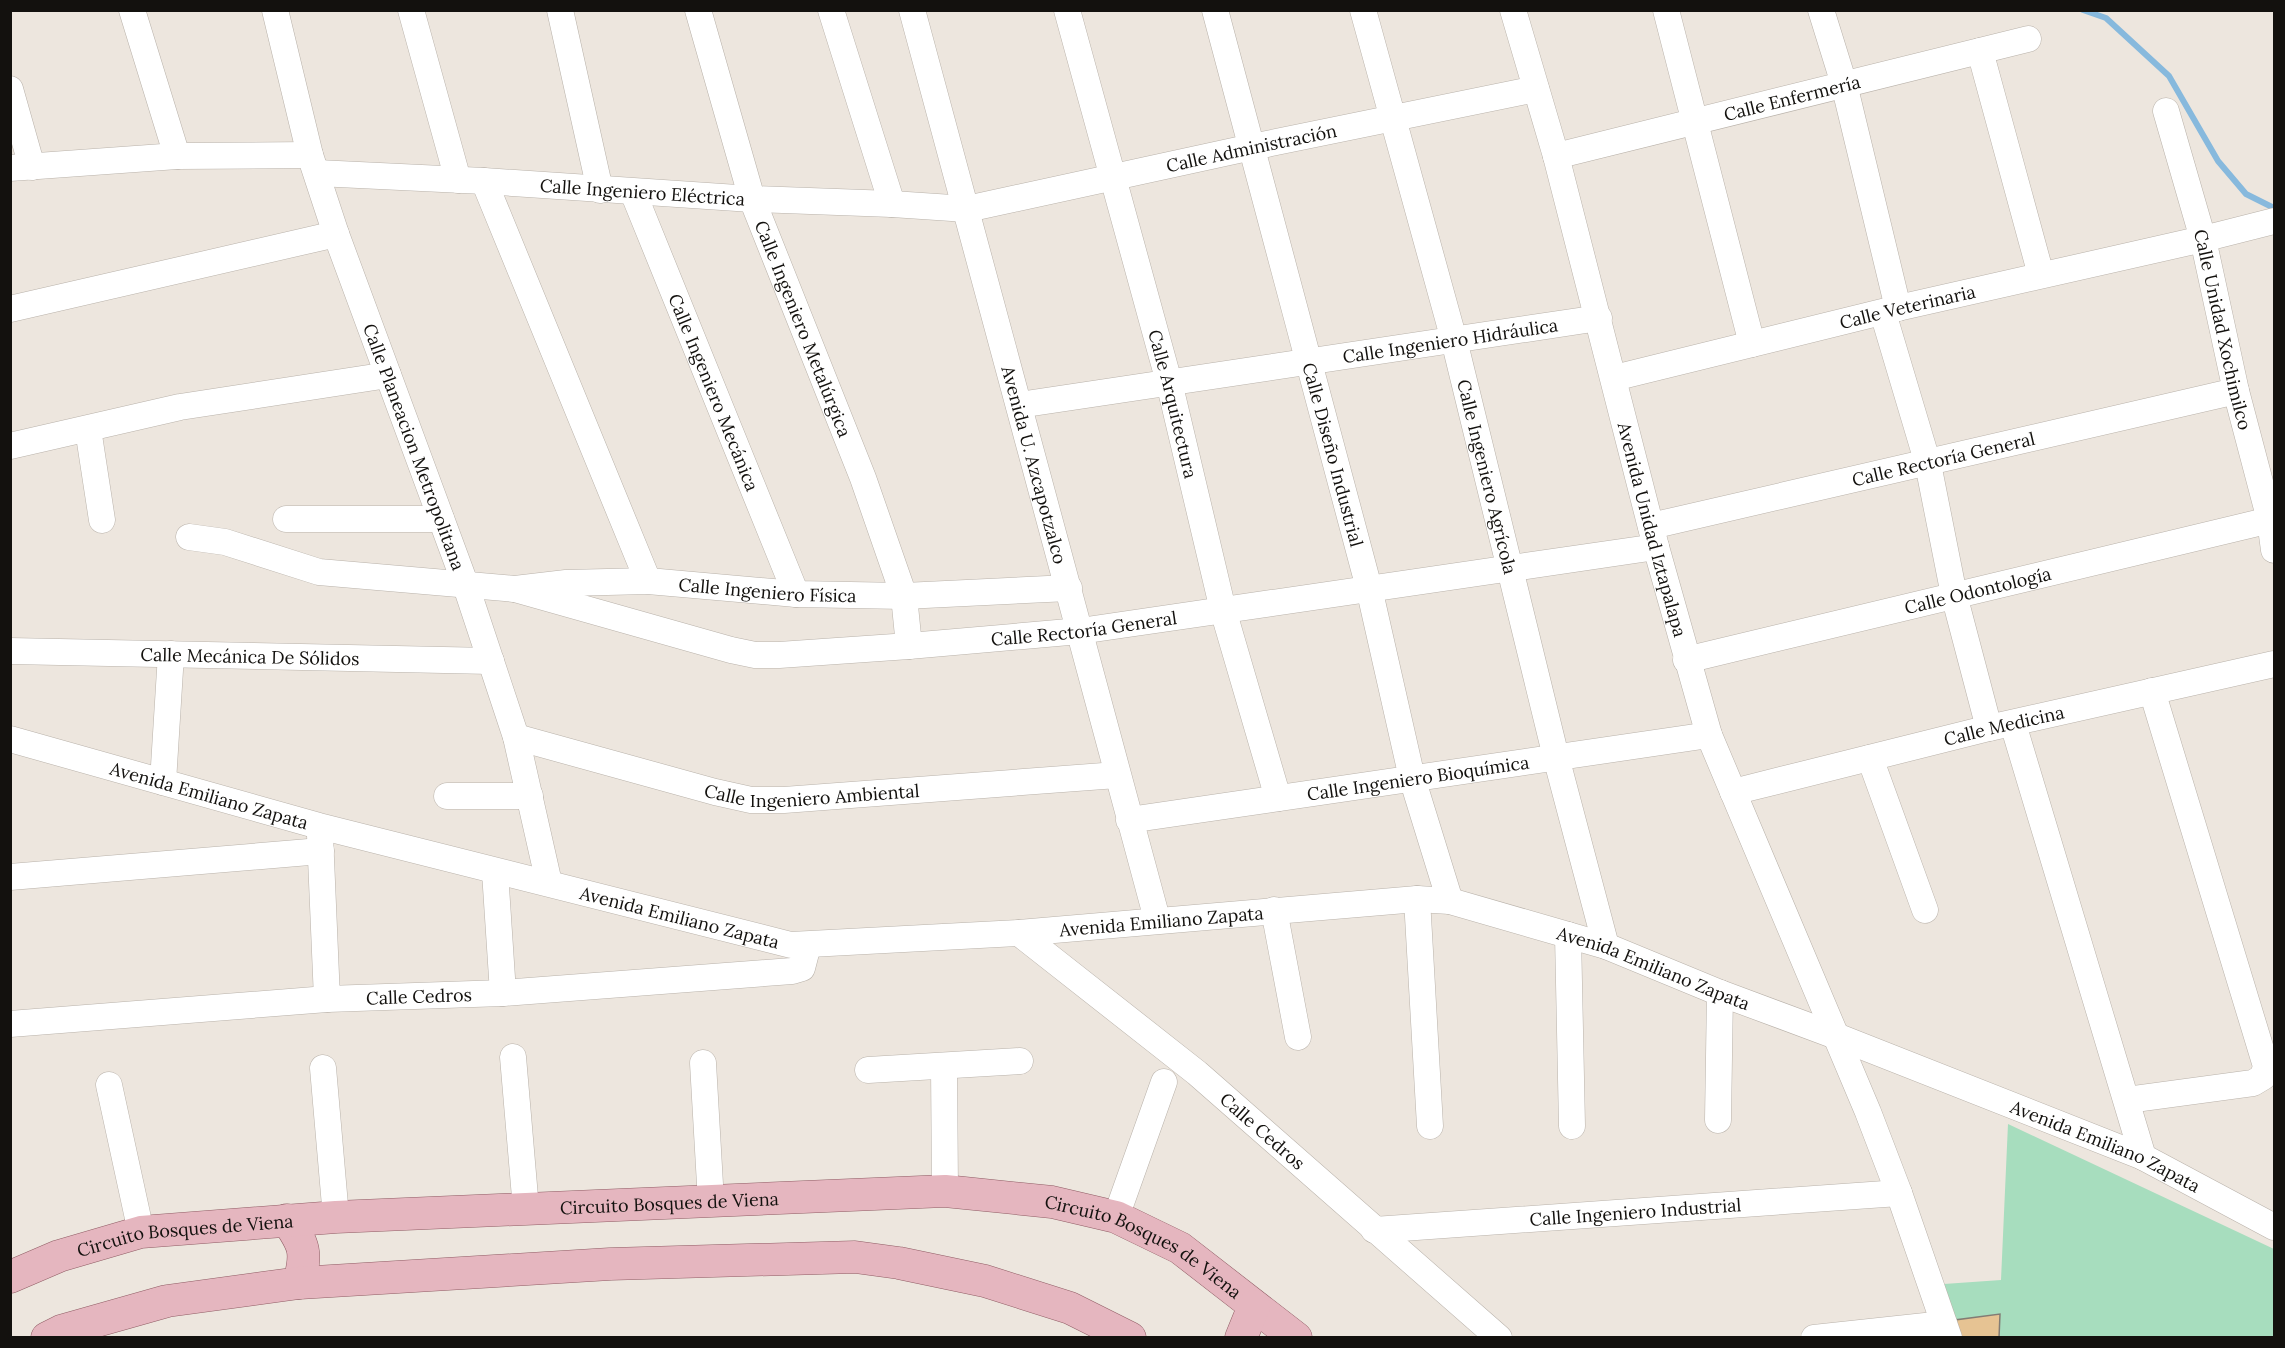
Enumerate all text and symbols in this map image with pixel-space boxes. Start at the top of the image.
street label: Calle Enfermería [1721,70,1863,126]
street label: Calle Administración [1164,118,1339,177]
street label: Calle Ingeniero Eléctrica [539,173,746,210]
street label: Calle Ingeniero Metalúrgica [750,217,857,440]
street label: Calle Unidad Xochimilco [2189,226,2257,432]
street label: Calle Veterinaria [1837,279,1978,334]
street label: Calle Ingeniero Mecánica [664,290,764,494]
street label: Calle Ingeniero Hidráulica [1341,313,1559,368]
street label: Calle Planeacion Metropolitana [358,320,471,573]
street label: Calle Arquitectura [1144,327,1203,481]
street label: Calle Diseño Industrial [1298,360,1369,549]
street label: Avenida U. Azcapotzalco [997,362,1072,566]
street label: Calle Ingeniero Agrícola [1453,377,1522,576]
street label: Avenida Unidad Iztapalapa [1613,419,1692,639]
street label: Calle Rectoría General [1850,426,2037,491]
street label: Calle Odontología [1902,561,2053,619]
street label: Calle Ingeniero Física [678,572,857,607]
street label: Calle Rectoría General [990,606,1178,650]
street label: Calle Mecánica De Sólidos [140,642,360,670]
street label: Calle Medicina [1941,700,2066,750]
street label: Calle Ingeniero Bioquímica [1305,750,1531,805]
street label: Avenida Emiliano Zapata [107,756,311,834]
street label: Calle Ingeniero Ambiental [702,778,920,812]
street label: Avenida Emiliano Zapata [577,881,782,953]
street label: Avenida Emiliano Zapata [1057,901,1264,941]
street label: Avenida Emiliano Zapata [1553,921,1753,1015]
street label: Calle Cedros [366,983,472,1009]
street label: Calle Cedros [1215,1087,1310,1174]
street label: Avenida Emiliano Zapata [2006,1094,2204,1197]
street label: Circuito Bosques de Viena [559,1187,779,1219]
street label: Circuito Bosques de Viena [1044,1190,1247,1303]
street label: Calle Ingeniero Industrial [1529,1193,1742,1231]
street label: Circuito Bosques de Viena [74,1209,294,1262]

